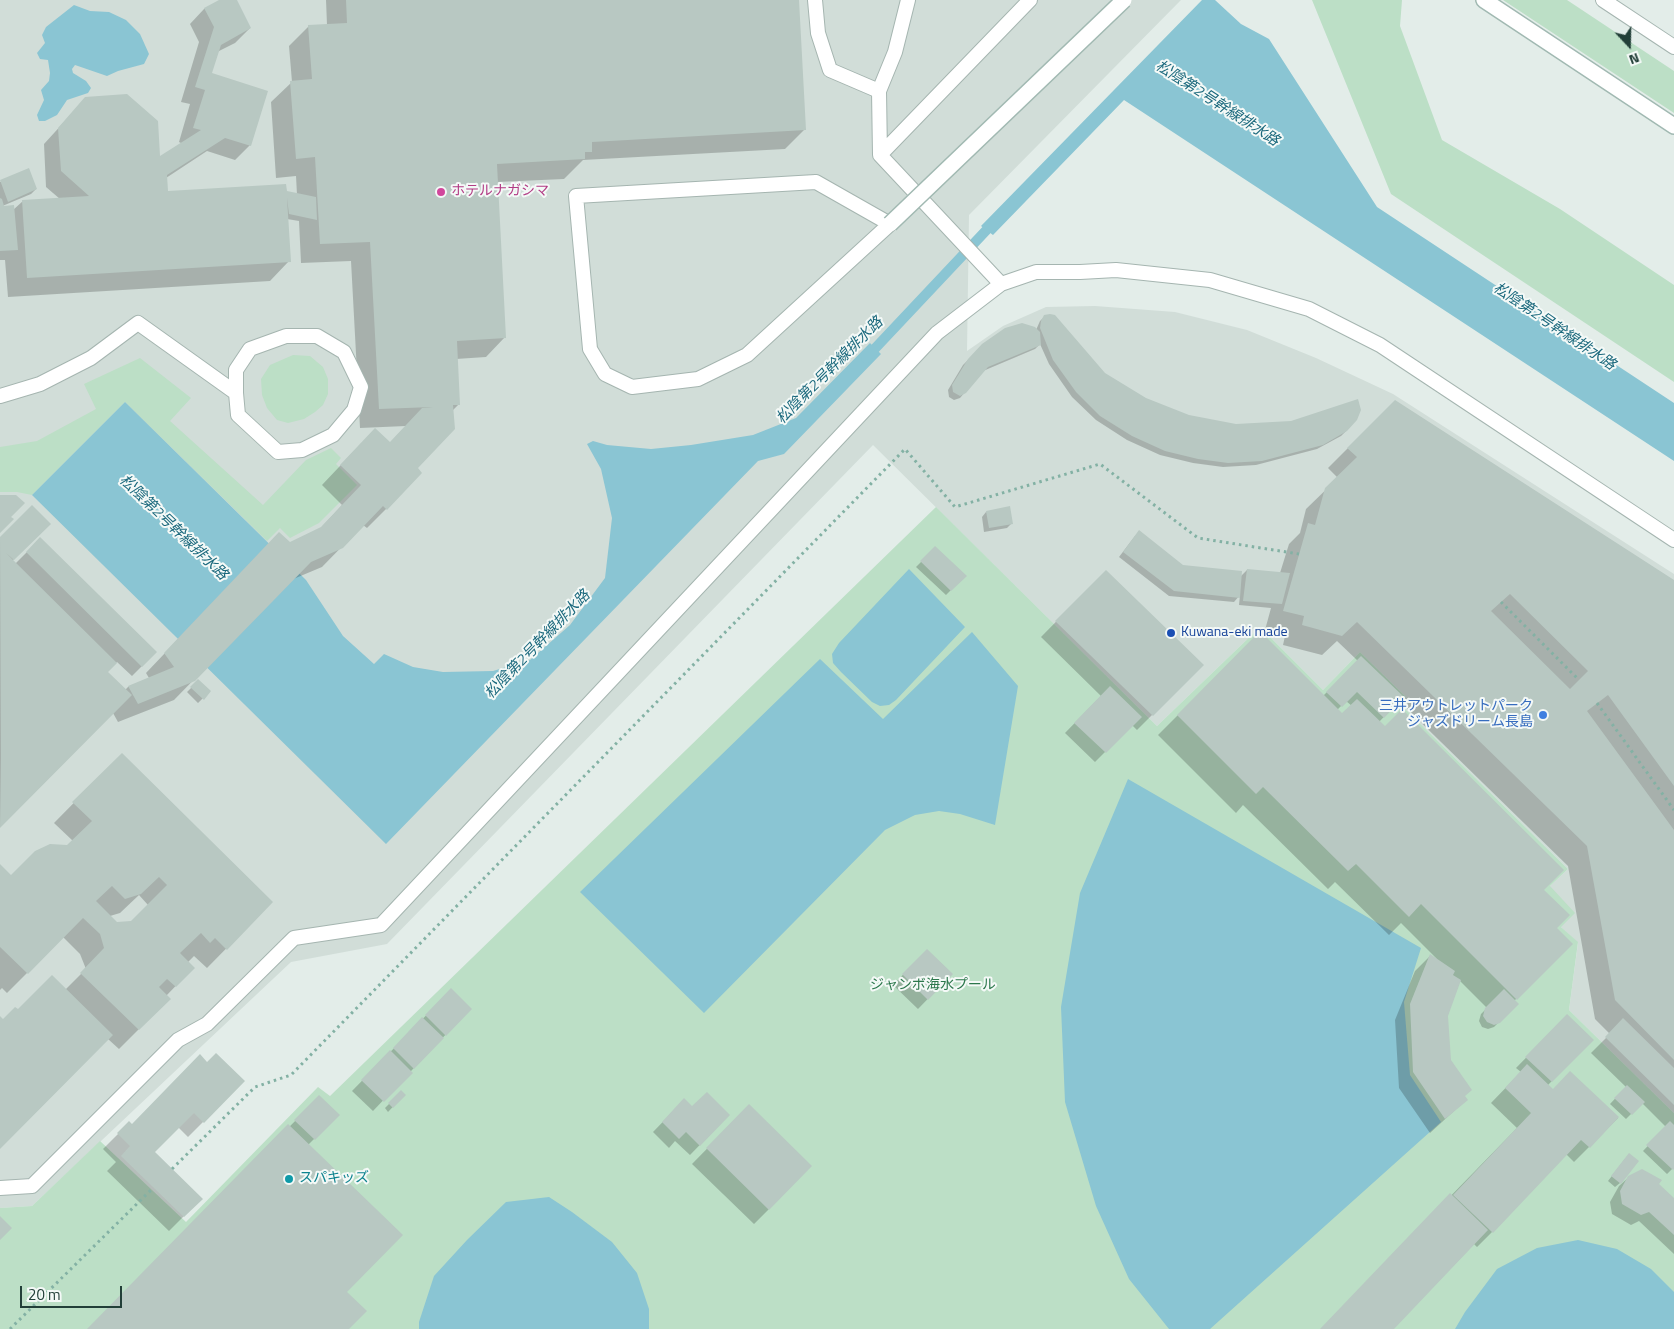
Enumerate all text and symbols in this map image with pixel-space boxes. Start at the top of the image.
north arrow [1604,20,1654,70]
text: N [1626,48,1643,71]
water label: 松陰第2号幹線排水路 [1152,57,1282,151]
place label: ホテルナガシマ [451,184,549,200]
marker: ホテルナガシマ [435,186,447,198]
water label: 松陰第2号幹線排水路 [1490,279,1618,375]
water label: 松陰第2号幹線排水路 [773,314,887,428]
water label: 松陰第2号幹線排水路 [115,472,231,584]
water label: 松陰第2号幹線排水路 [482,587,594,703]
place label: Kuwana-eki made [1181,625,1288,641]
marker: Kuwana-eki made [1165,627,1177,639]
place label: 三井アウトレットパーク ジャズドリーム長島 [1379,699,1533,732]
marker: 三井アウトレットパーク ジャズドリーム長島 [1537,709,1549,721]
park label: ジャンボ海水プール [870,978,996,994]
place label: スパキッズ [299,1171,369,1187]
marker: スパキッズ [283,1173,295,1185]
scale bar [22,1276,125,1308]
text: 20 m [28,1283,61,1306]

